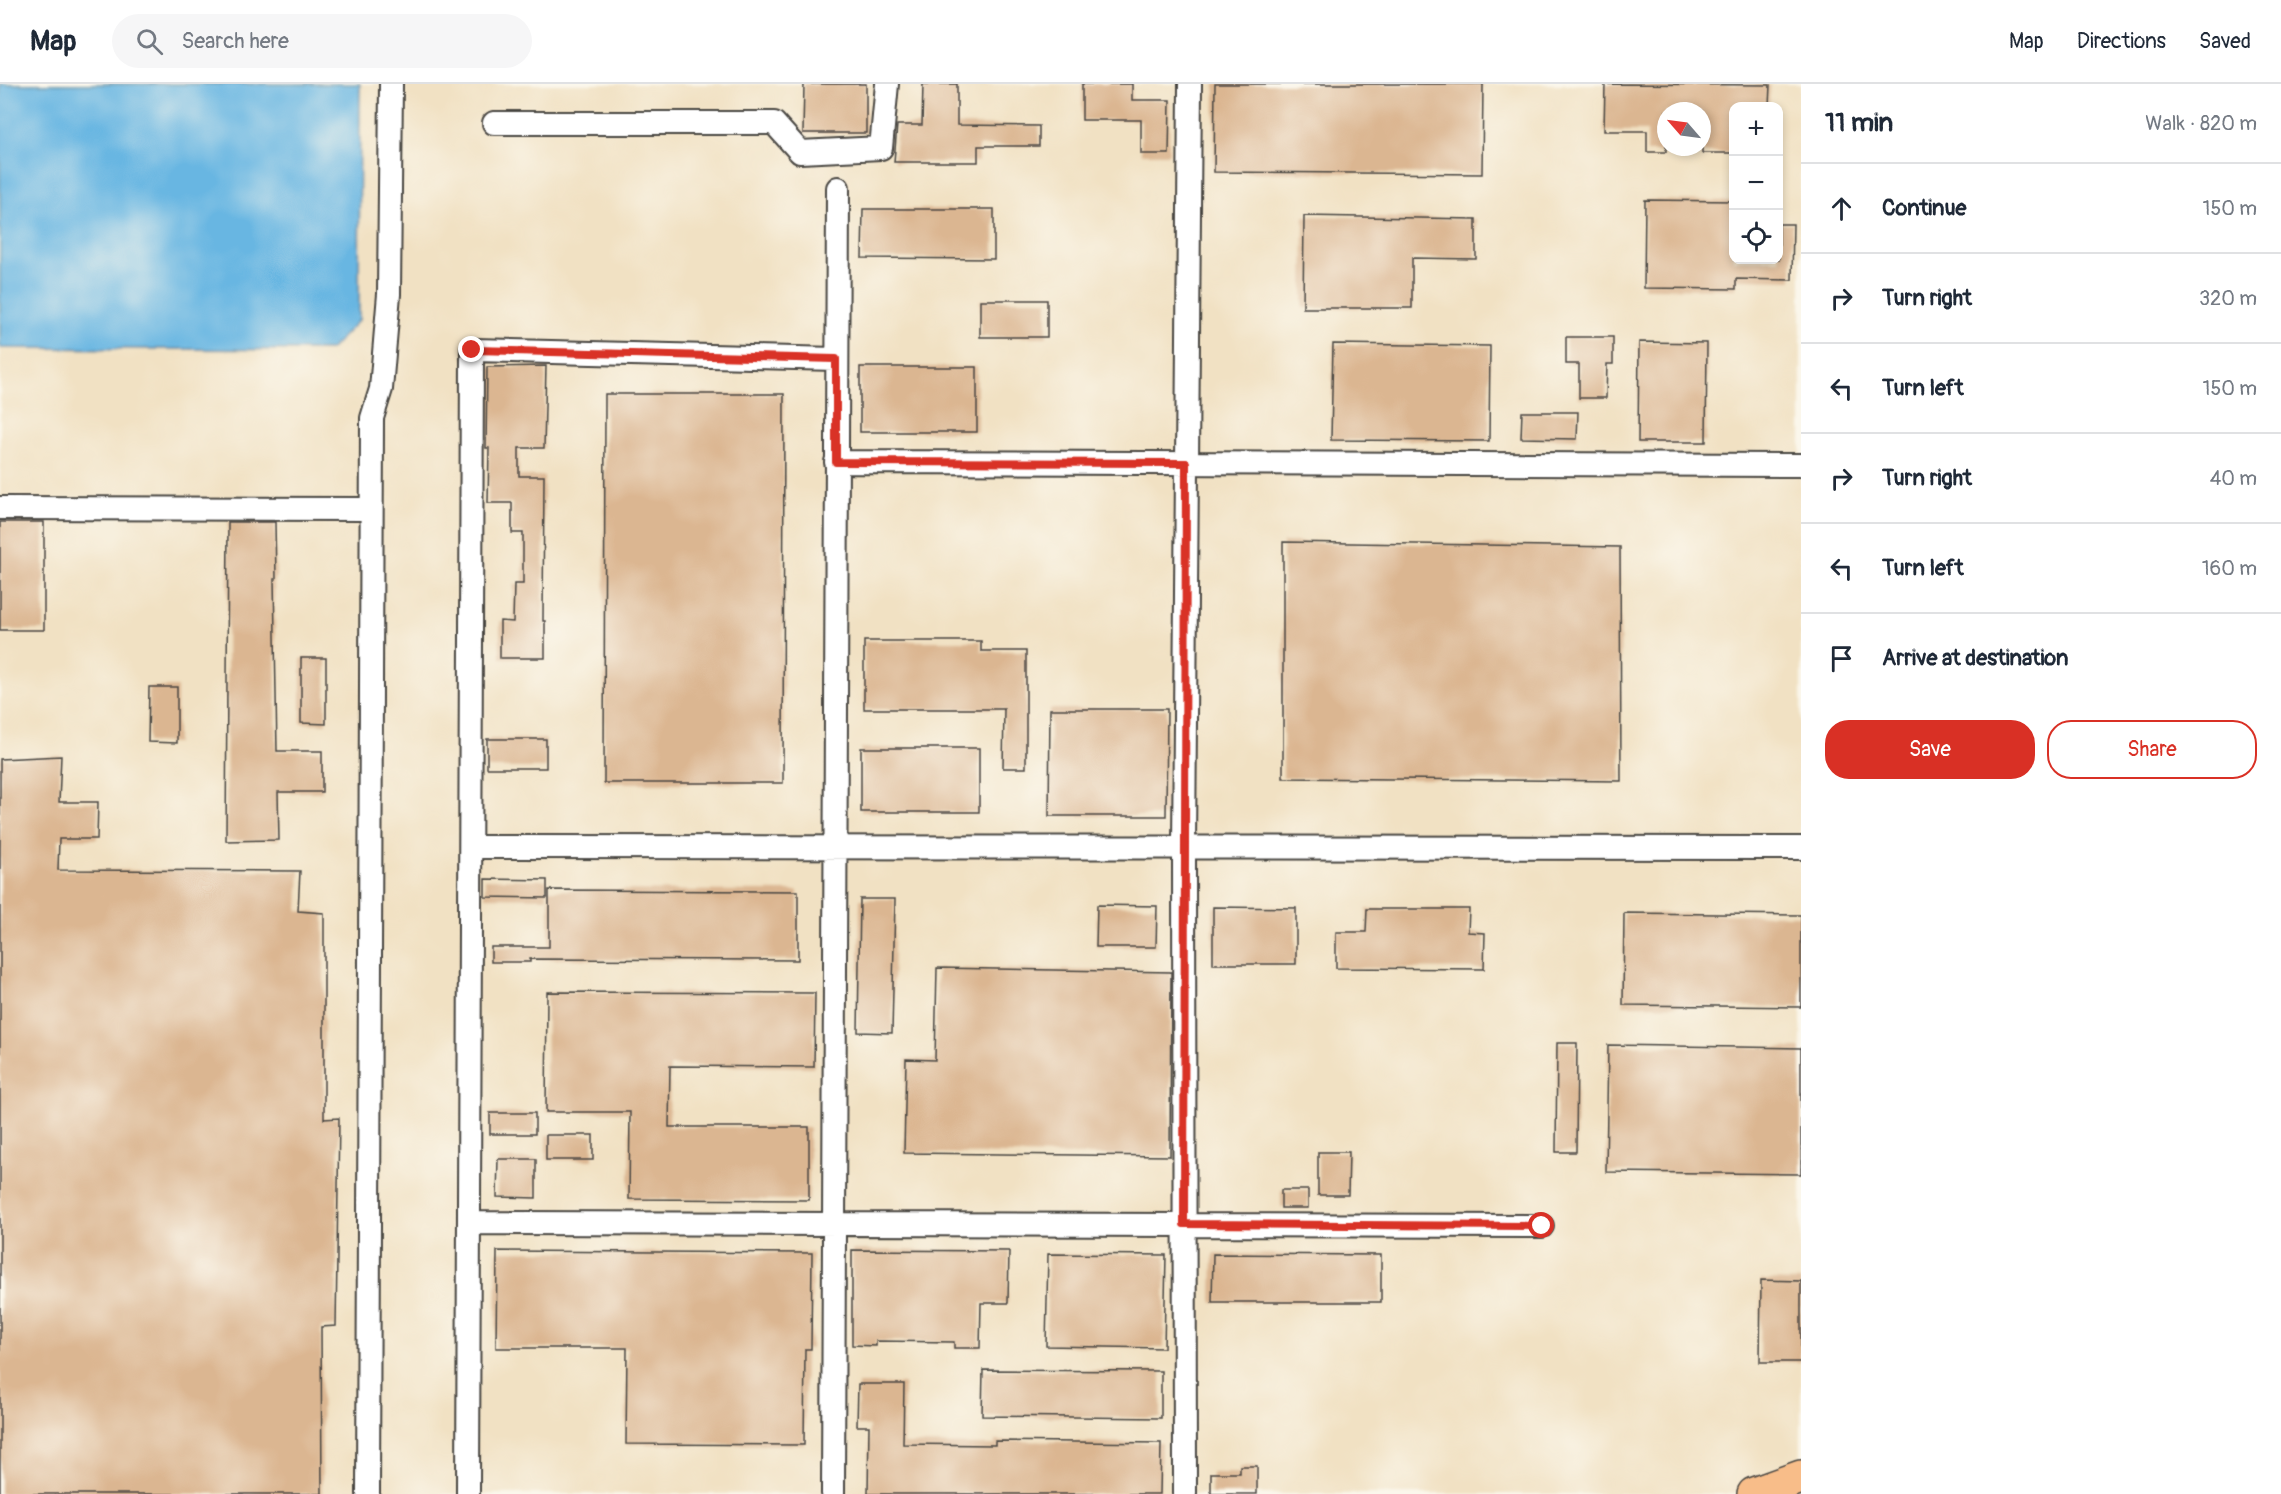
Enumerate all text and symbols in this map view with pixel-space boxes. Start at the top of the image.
search box [112,14,532,68]
text: Map [30,24,76,59]
icon: search [133,25,166,58]
text: Search here [181,27,289,55]
text: Map [2009,28,2044,55]
text: Directions [2077,28,2166,55]
text: Saved [2199,28,2251,55]
north arrow [1657,102,1711,156]
map controls [1729,102,1783,264]
button: + [1729,102,1783,156]
text: 11 min [1825,107,1893,139]
text: Walk · 820 m [2145,111,2257,136]
button: − [1729,156,1783,210]
icon: ahead [1825,192,1858,225]
text: Continue [1882,194,1966,222]
text: 150 m [2203,196,2257,221]
button: locate [1729,210,1783,264]
icon: right [1825,282,1858,315]
text: Turn right [1882,284,1972,312]
text: 320 m [2199,286,2257,311]
route end [458,336,484,362]
icon: left [1825,372,1858,405]
text: Turn left [1882,374,1964,402]
text: 150 m [2203,376,2257,401]
icon: right [1825,462,1858,495]
text: Turn right [1882,464,1972,492]
text: 40 m [2210,466,2257,491]
icon: left [1825,552,1858,585]
text: Turn left [1882,554,1964,582]
text: 160 m [2202,556,2257,581]
icon: arrive [1825,642,1858,675]
text: Arrive at destination [1882,644,2068,672]
button: Save [1825,720,2035,779]
button: Share [2047,720,2257,779]
route start [1528,1212,1554,1238]

